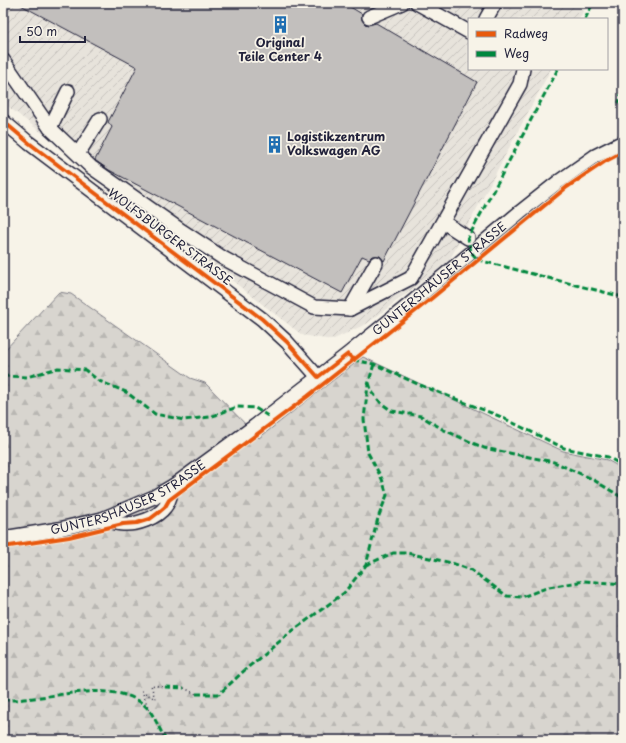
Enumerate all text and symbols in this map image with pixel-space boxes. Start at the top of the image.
building icon: Original Teile Center 4 [270,14,290,34]
scale bar [20,18,85,44]
legend [468,18,608,70]
text: 50 m [26,22,57,40]
text: Radweg [504,24,548,42]
place label: Original Teile Center 4 [238,33,322,65]
text: Weg [504,44,529,62]
place label: Logistikzentrum Volkswagen AG [287,127,385,159]
building icon: Logistikzentrum Volkswagen AG [264,134,284,154]
street label: WOLFSBURGER STRASSE [104,183,237,289]
street label: GUNTERSHÄUSER STRASSE [368,217,510,339]
street label: GUNTERSHÄUSER STRASSE [49,455,209,538]

